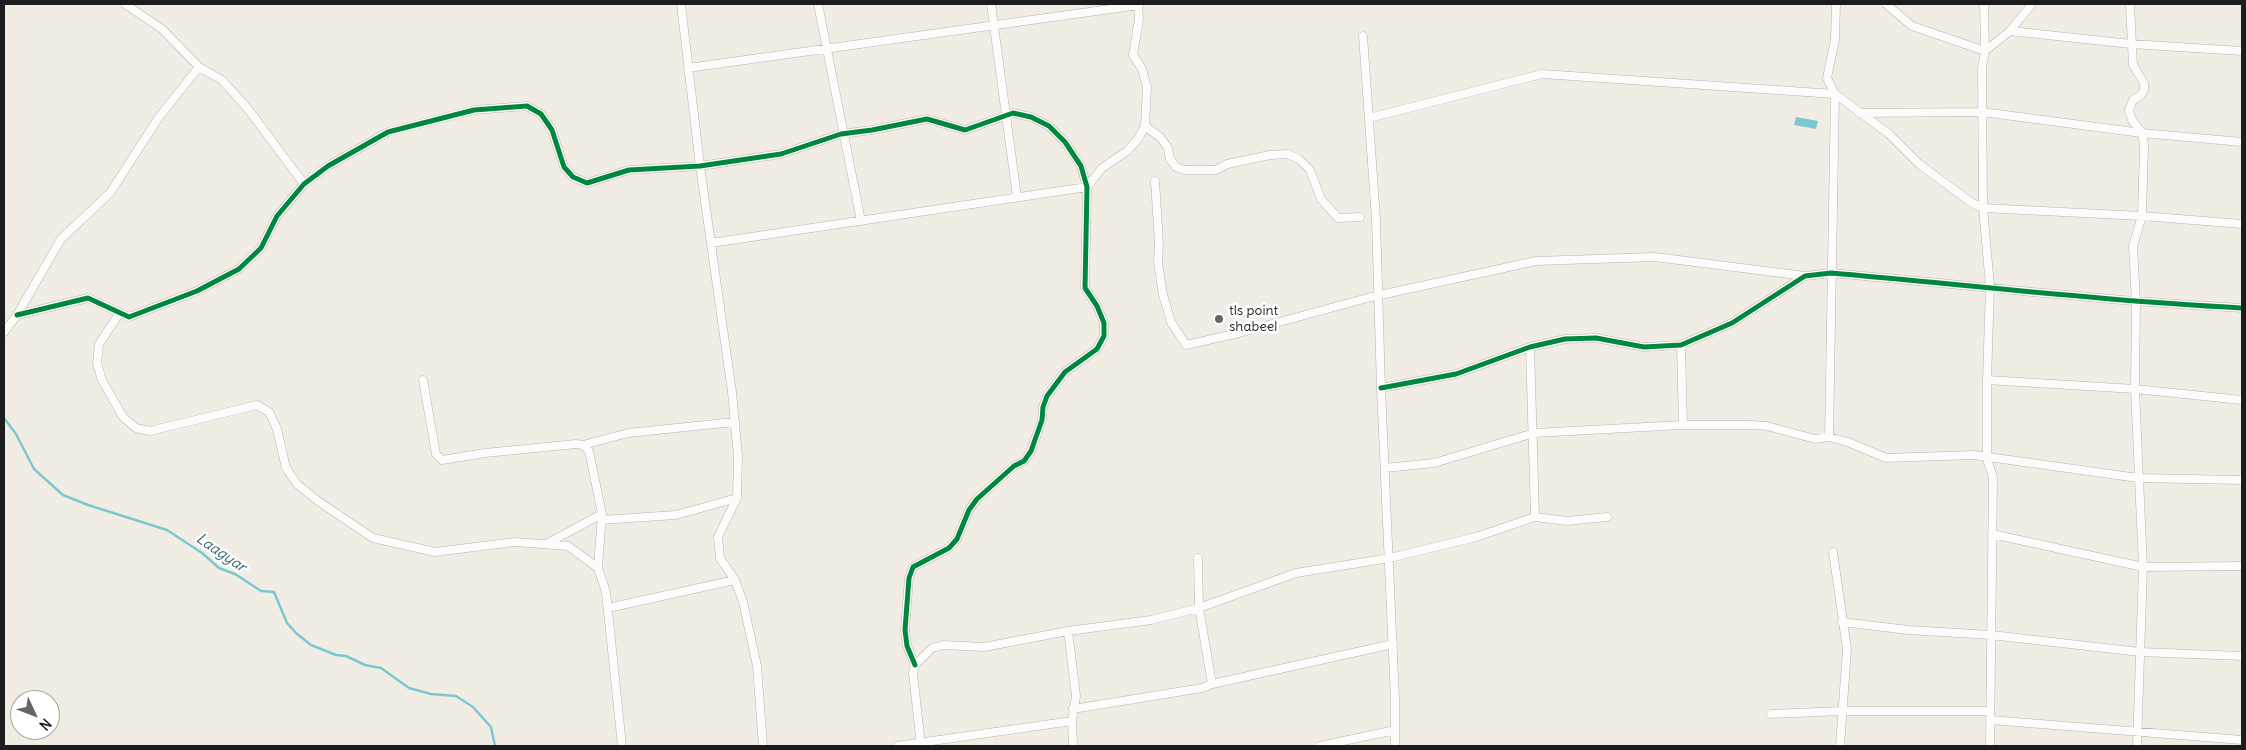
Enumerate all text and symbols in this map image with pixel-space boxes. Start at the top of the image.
place label: tls point shabeel [1229,303,1278,336]
marker: tls point shabeel [1213,313,1225,325]
water label: Laagyar [192,530,250,576]
north arrow [10,690,60,740]
text: N [35,715,55,734]

